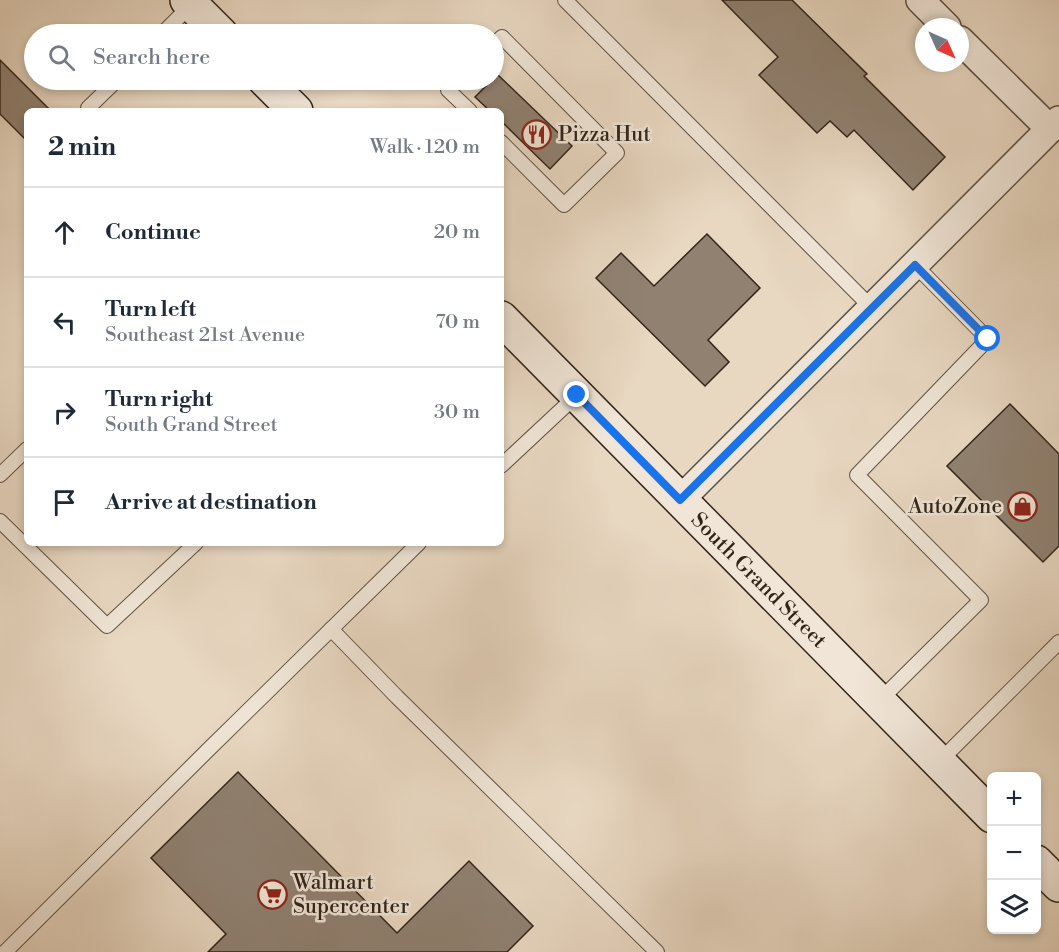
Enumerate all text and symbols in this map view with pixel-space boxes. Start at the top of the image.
north arrow [915,18,969,72]
search box [24,24,504,90]
icon: search [45,41,78,74]
text: Search here [93,44,210,71]
restaurant icon: Pizza Hut [521,118,553,150]
place label: Pizza Hut [558,122,651,148]
text: 2 min [48,131,116,163]
text: Walk · 120 m [370,135,480,160]
icon: ahead [48,216,81,249]
text: Continue [105,219,201,246]
text: 20 m [434,220,480,245]
text: Turn left [105,296,196,323]
icon: left [48,306,81,339]
text: 70 m [436,310,480,335]
text: Southeast 21st Avenue [105,323,305,348]
route start [974,325,1000,351]
route end [563,381,589,407]
text: Turn right [105,386,213,413]
icon: right [48,396,81,429]
text: 30 m [434,400,480,425]
text: South Grand Street [105,413,278,438]
icon: arrive [48,486,81,519]
text: Arrive at destination [105,489,317,516]
shop icon: AutoZone [1007,490,1039,522]
place label: AutoZone [907,494,1002,520]
street label: South Grand Street [685,507,832,654]
map controls [987,772,1041,934]
button: + [987,772,1041,826]
button: − [987,826,1041,880]
place label: Walmart Supercenter [292,870,409,920]
supermarket icon: Walmart Supercenter [256,878,288,910]
button: layers [987,880,1041,934]

